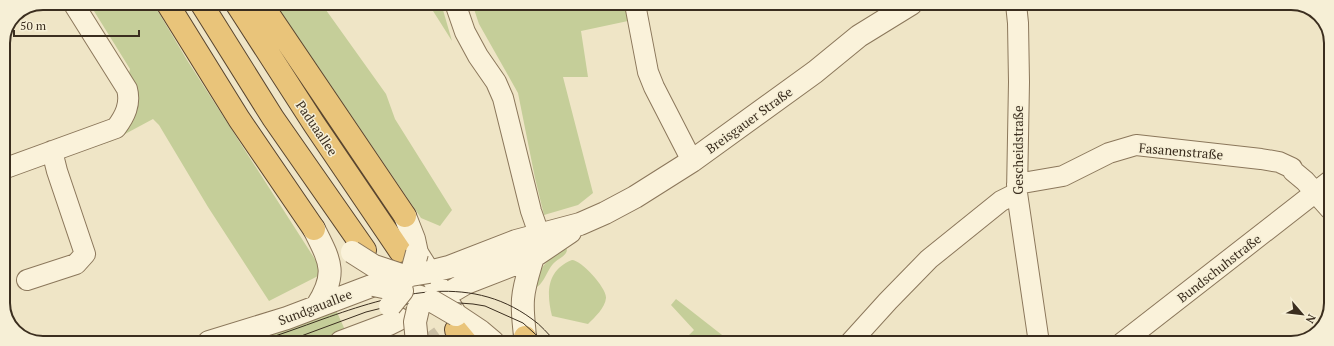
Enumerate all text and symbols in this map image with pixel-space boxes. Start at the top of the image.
scale bar [14,12,139,38]
text: 50 m [20,18,47,33]
street label: Breisgauer Straße [702,83,796,157]
street label: Paduaallee [292,97,342,159]
street label: Gescheidstraße [1009,105,1027,195]
street label: Fasanenstraße [1138,138,1224,164]
street label: Bundschuhstraße [1173,230,1265,306]
street label: Sundgauallee [276,285,354,329]
north arrow [1282,294,1322,334]
text: N [1302,312,1319,326]

